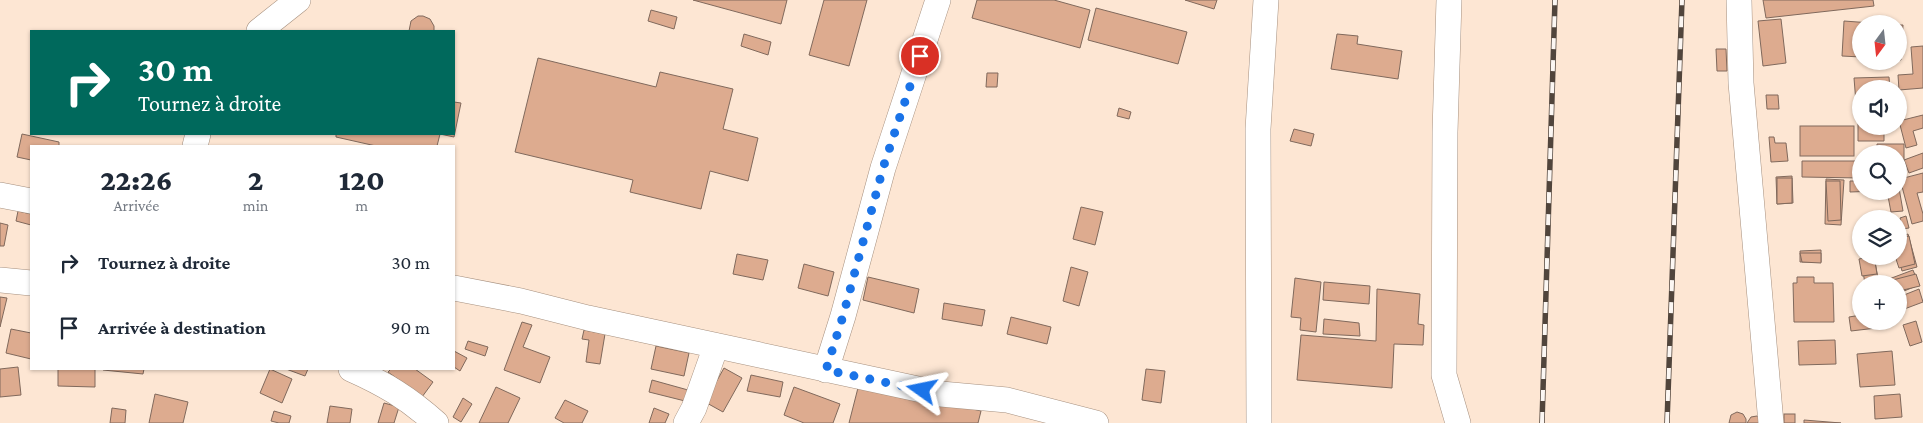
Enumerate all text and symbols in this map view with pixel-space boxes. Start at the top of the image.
north arrow [1852,15,1908,70]
map controls [1852,15,1907,330]
pin [899,35,941,77]
icon: arrive [906,42,934,70]
icon: right [55,50,120,115]
text: 30 m [138,50,213,89]
button: sound [1852,80,1907,135]
text: Tournez à droite [138,91,281,116]
button: search [1852,145,1907,200]
text: 22:26 [100,163,173,196]
text: 2 [248,163,263,196]
text: 120 [339,163,385,196]
text: Arrivée [113,197,159,214]
text: min [243,197,268,214]
text: m [355,197,368,214]
button: layers [1852,210,1907,265]
icon: right [55,249,83,277]
text: Tournez à droite [98,252,230,273]
text: 30 m [391,252,430,273]
button: + [1852,275,1907,330]
icon: arrive [55,314,83,342]
text: Arrivée à destination [98,317,266,338]
text: 90 m [391,317,430,338]
position arrow [895,363,947,415]

